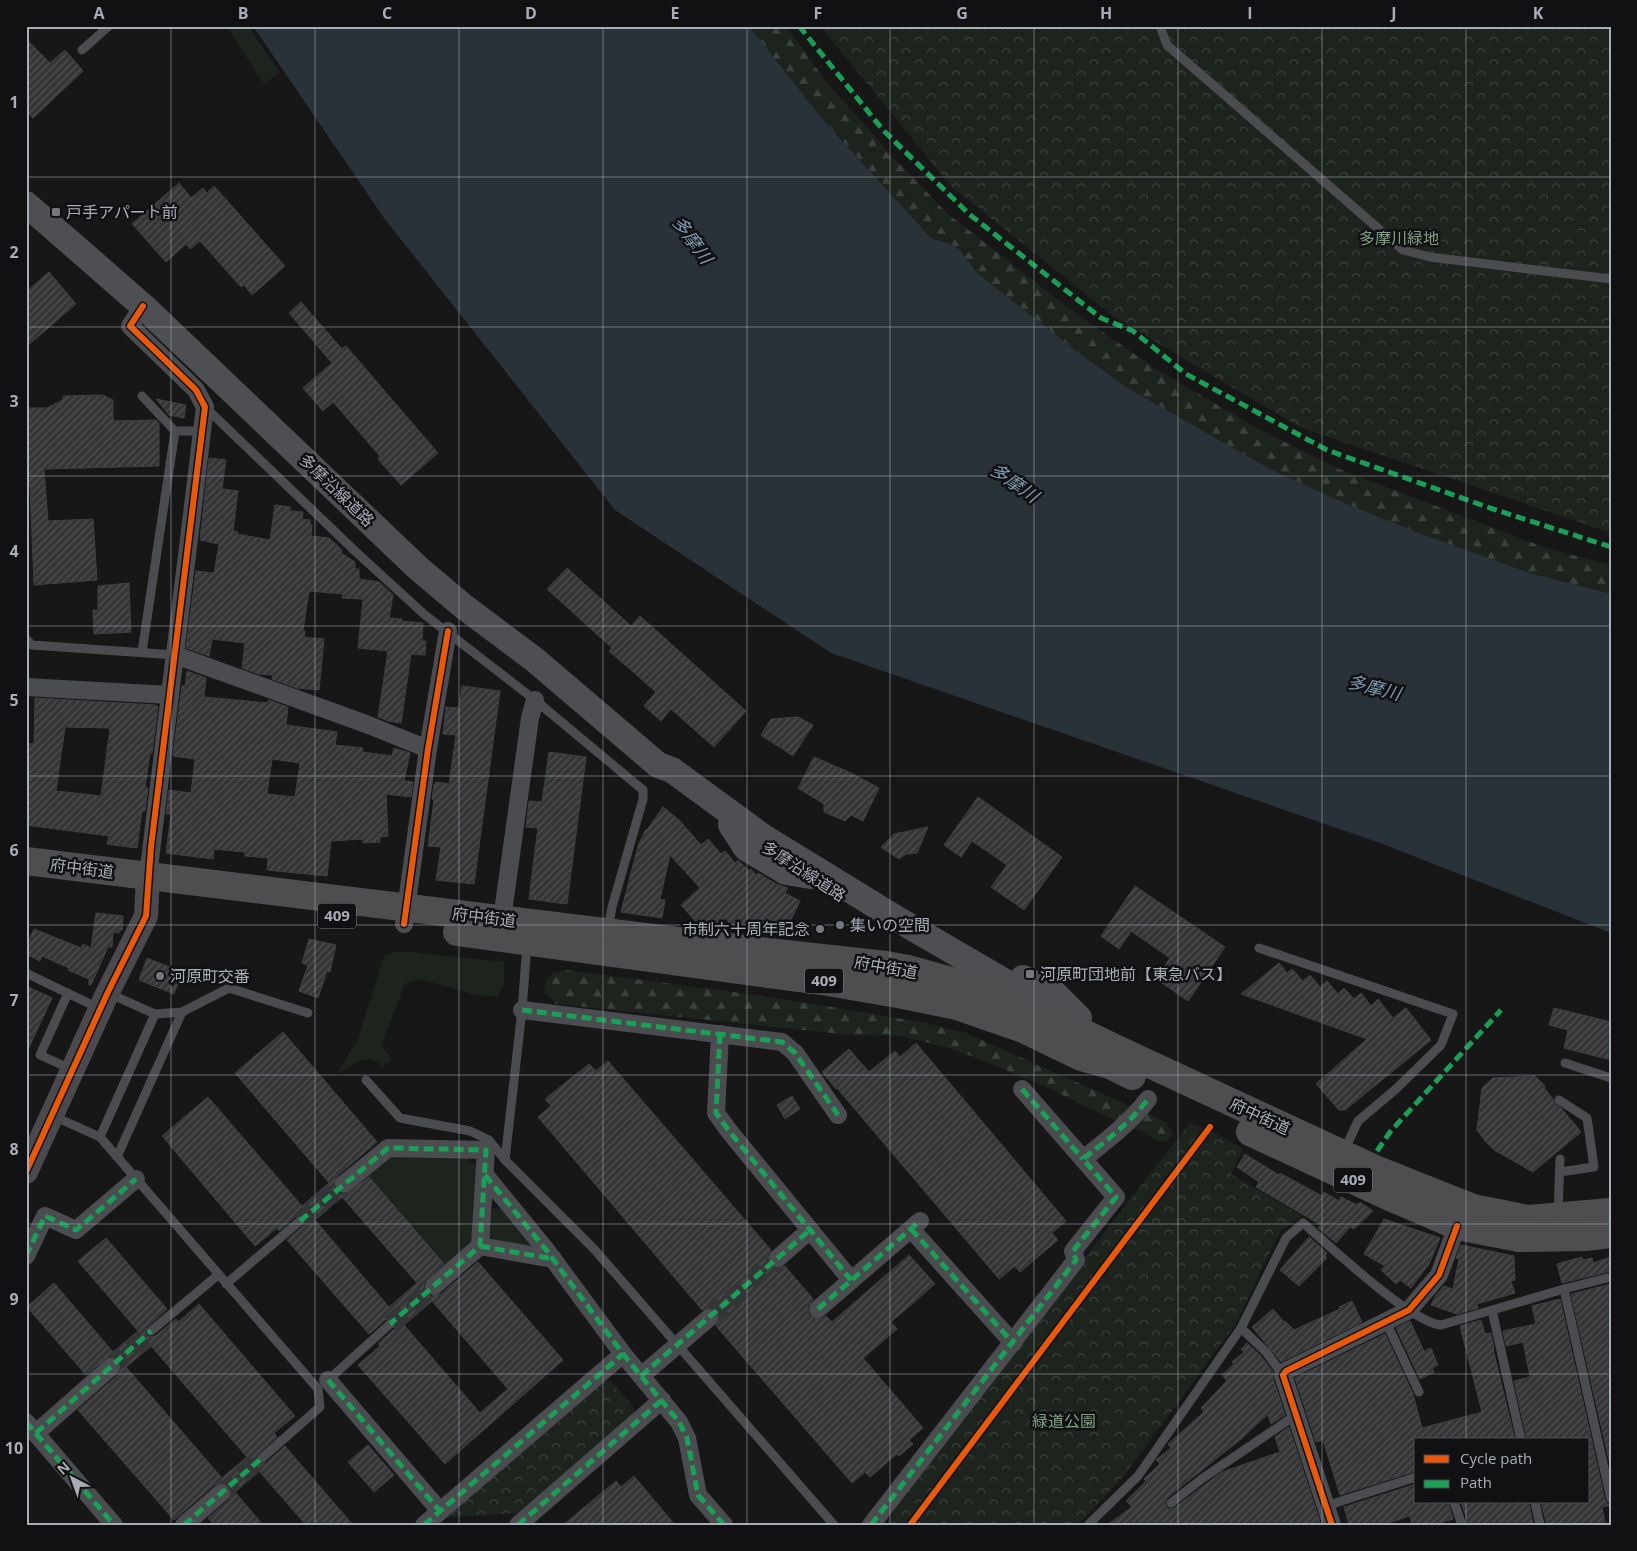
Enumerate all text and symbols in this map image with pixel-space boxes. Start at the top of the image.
text: A [93,2,105,24]
text: B [238,2,248,24]
text: C [382,2,392,24]
text: D [525,2,537,24]
text: E [671,2,680,24]
text: F [814,2,822,24]
text: G [956,2,968,24]
text: H [1100,2,1112,24]
text: I [1247,2,1253,24]
text: J [1389,2,1397,24]
text: K [1533,2,1544,24]
text: 1 [9,91,19,113]
place label: 戸手アパート前 [66,201,178,223]
marker: 戸手アパート前 [50,206,62,218]
water label: 多摩川 [667,211,720,270]
park label: 多摩川緑地 [1359,227,1439,249]
text: 2 [9,241,19,263]
text: 3 [9,390,19,412]
street label: 多摩沿線道路 [295,449,379,531]
water label: 多摩川 [986,457,1045,509]
text: 4 [9,540,19,562]
water label: 多摩川 [1345,669,1405,706]
text: 5 [9,689,19,711]
street label: 多摩沿線道路 [758,836,850,906]
text: 6 [9,839,19,861]
street label: 府中街道 [49,853,115,883]
street label: 府中街道 [451,902,517,932]
road number: 409 [318,904,356,928]
place label: 集いの空間 [850,914,930,936]
place label: 市制六十周年記念 [682,918,810,940]
marker: 集いの空間 [834,919,846,931]
marker: 市制六十周年記念 [814,923,826,935]
street label: 府中街道 [853,951,919,983]
place label: 河原町団地前【東急バス】 [1040,963,1232,985]
place label: 河原町交番 [170,965,250,987]
road number: 409 [805,968,843,994]
marker: 河原町団地前【東急バス】 [1024,968,1036,980]
marker: 河原町交番 [154,970,166,982]
text: 7 [9,989,19,1011]
street label: 府中街道 [1226,1093,1294,1139]
text: 8 [9,1138,19,1160]
road number: 409 [1334,1168,1372,1192]
text: 9 [9,1288,19,1310]
park label: 緑道公園 [1032,1410,1096,1432]
text: 10 [5,1437,23,1459]
legend [1414,1438,1590,1504]
text: Cycle path [1460,1448,1532,1468]
north arrow [48,1454,98,1504]
text: N [53,1457,74,1479]
text: Path [1460,1472,1492,1492]

